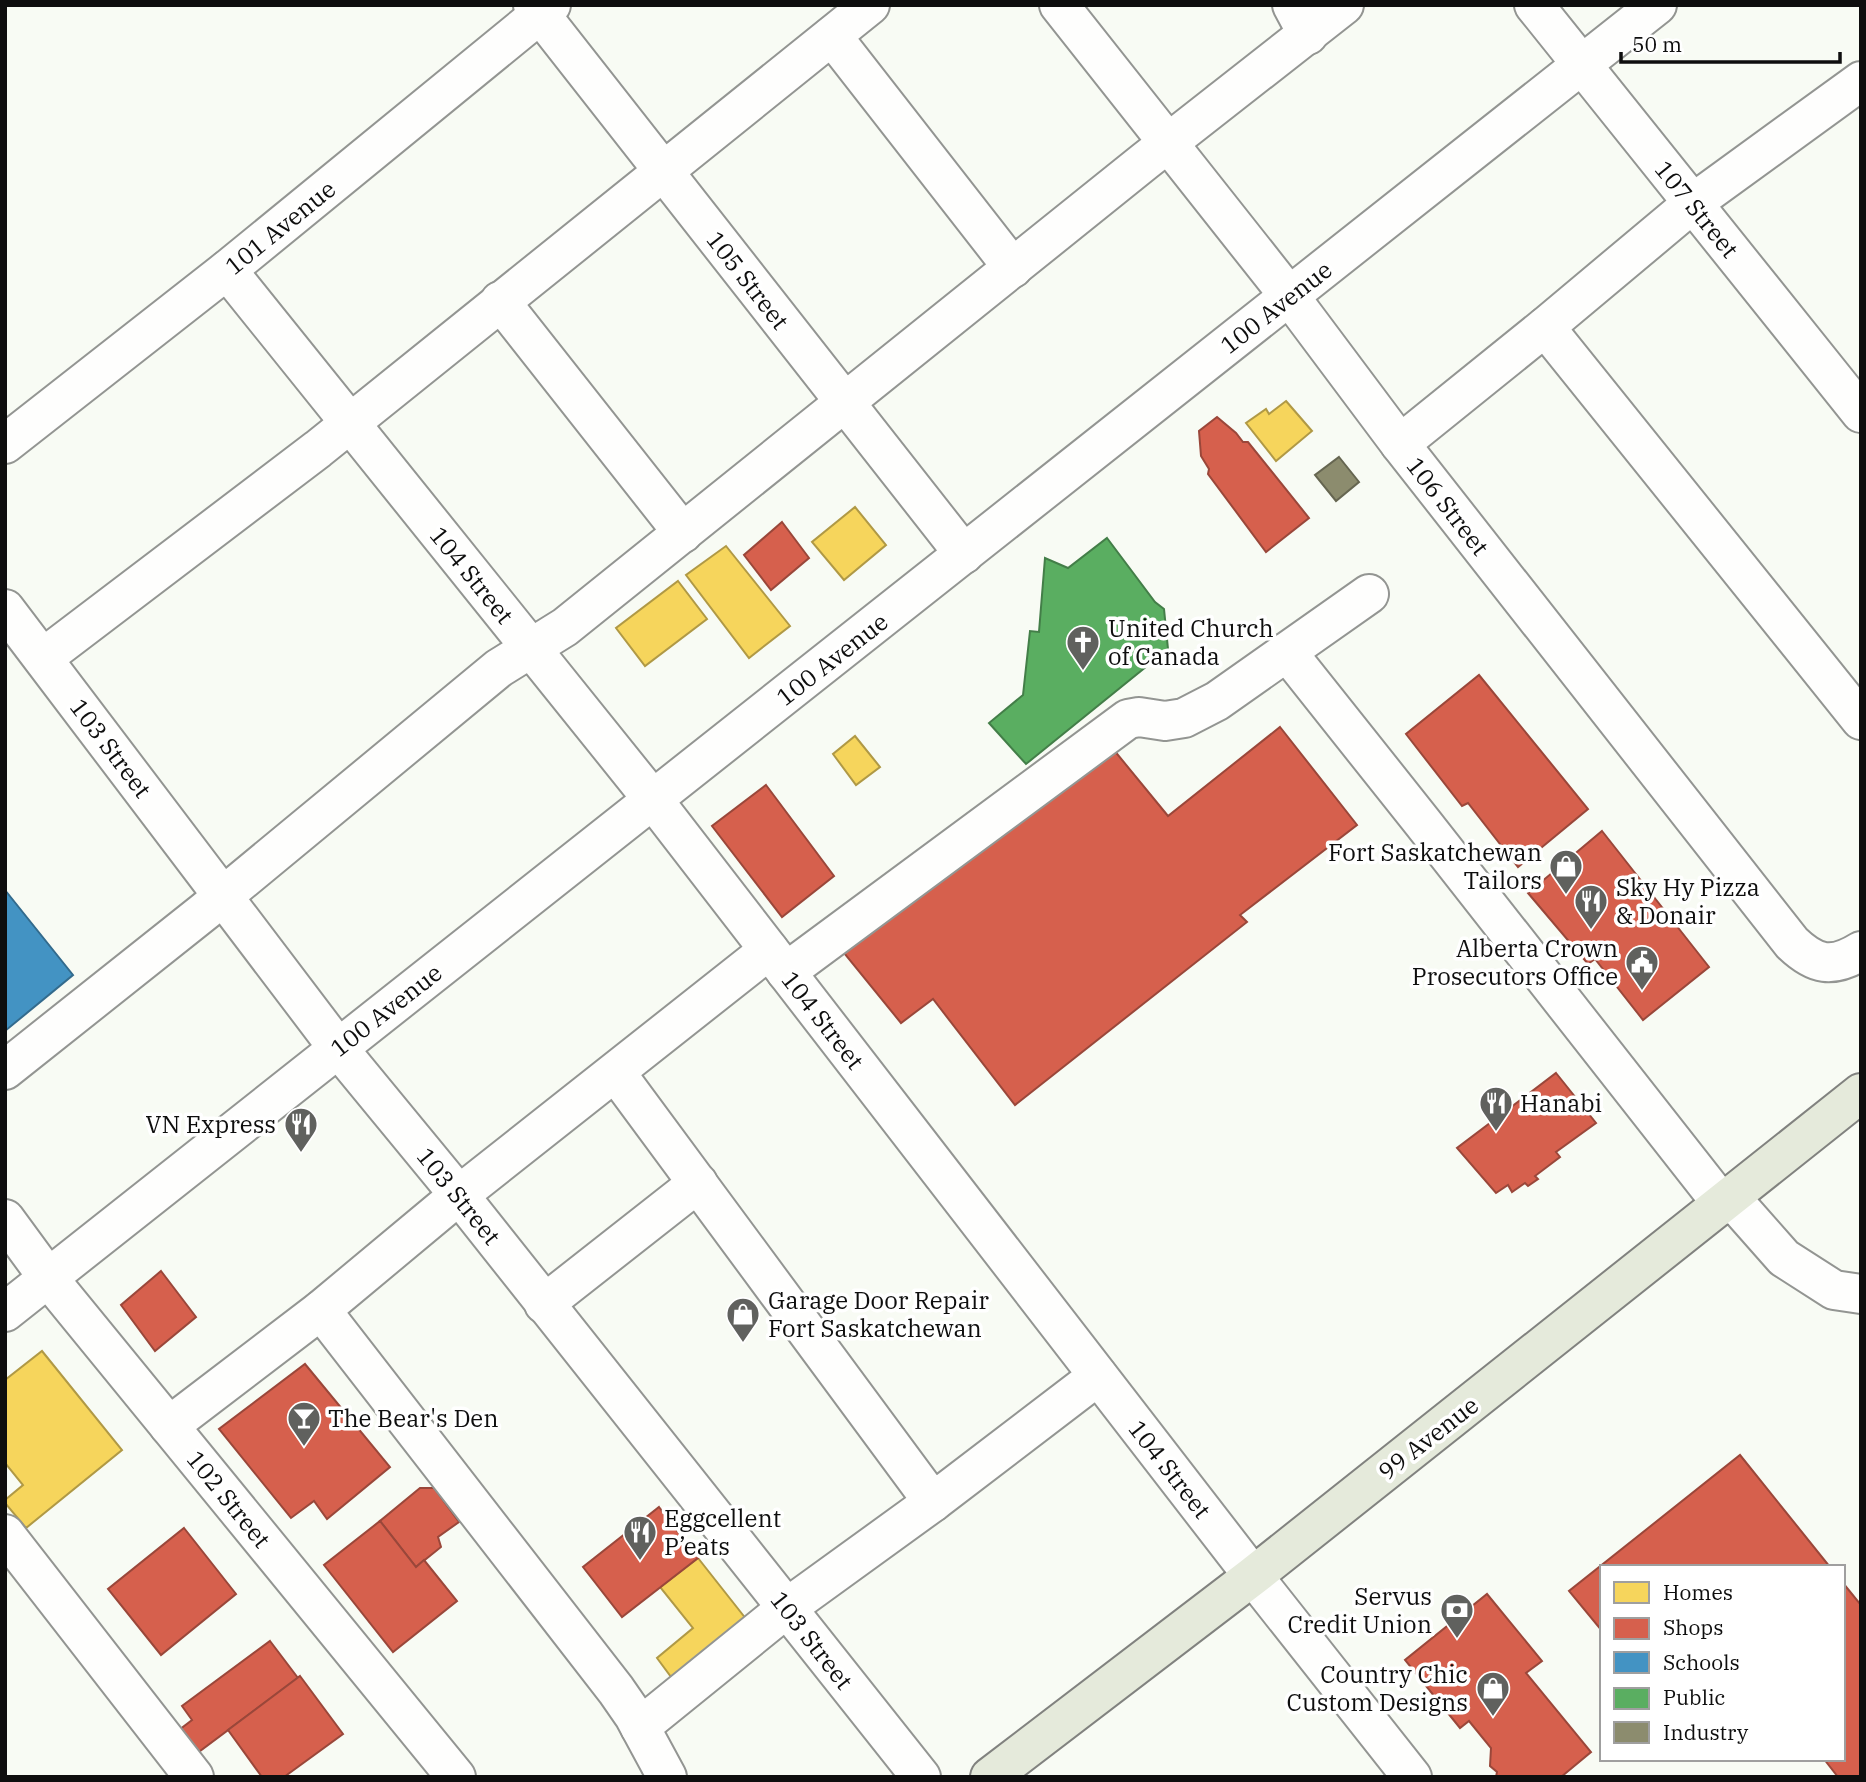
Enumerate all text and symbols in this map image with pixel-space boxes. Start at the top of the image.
scale bar [1621,21,1840,65]
text: 50 m [1632,30,1682,58]
street label: 107 Street [1648,154,1746,264]
street label: 101 Avenue [218,173,342,281]
street label: 105 Street [700,224,796,336]
street label: 100 Avenue [1214,253,1338,361]
street label: 106 Street [1400,450,1496,562]
street label: 104 Street [423,520,521,630]
street label: 100 Avenue [770,605,894,713]
place label: United Church of Canada [1108,612,1274,672]
church icon: United Church of Canada [1064,623,1102,672]
street label: 103 Street [63,692,159,804]
place label: Fort Saskatchewan Tailors [1328,836,1542,896]
shop icon: Fort Saskatchewan Tailors [1547,847,1585,896]
place label: Sky Hy Pizza & Donair [1616,871,1760,931]
restaurant icon: Sky Hy Pizza & Donair [1572,882,1610,931]
place label: Alberta Crown Prosecutors Office [1412,932,1618,992]
public building icon: Alberta Crown Prosecutors Office [1623,943,1661,992]
street label: 100 Avenue [324,956,448,1064]
street label: 104 Street [775,964,871,1076]
restaurant icon: Hanabi [1477,1084,1515,1133]
place label: Hanabi [1520,1087,1602,1119]
restaurant icon: VN Express [282,1105,320,1154]
place label: VN Express [145,1108,276,1140]
street label: 103 Street [410,1141,508,1251]
place label: Garage Door Repair Fort Saskatchewan [768,1284,989,1344]
shop icon: Garage Door Repair Fort Saskatchewan [724,1295,762,1344]
street label: 99 Avenue [1371,1389,1485,1487]
bar icon: The Bear's Den [285,1399,323,1448]
place label: The Bear's Den [328,1402,499,1434]
street label: 104 Street [1122,1413,1218,1525]
street label: 102 Street [180,1444,278,1554]
place label: Eggcellent P’eats [664,1502,781,1562]
restaurant icon: Eggcellent P’eats [621,1513,659,1562]
legend [1600,1565,1845,1761]
text: Homes [1663,1578,1733,1606]
place label: Servus Credit Union [1287,1580,1432,1640]
street label: 103 Street [764,1584,860,1696]
bank icon: Servus Credit Union [1438,1591,1476,1640]
text: Shops [1663,1613,1723,1641]
text: Schools [1663,1648,1740,1676]
place label: Country Chic Custom Designs [1286,1658,1468,1718]
shop icon: Country Chic Custom Designs [1474,1669,1512,1718]
text: Public [1663,1683,1725,1711]
text: Industry [1663,1718,1749,1746]

